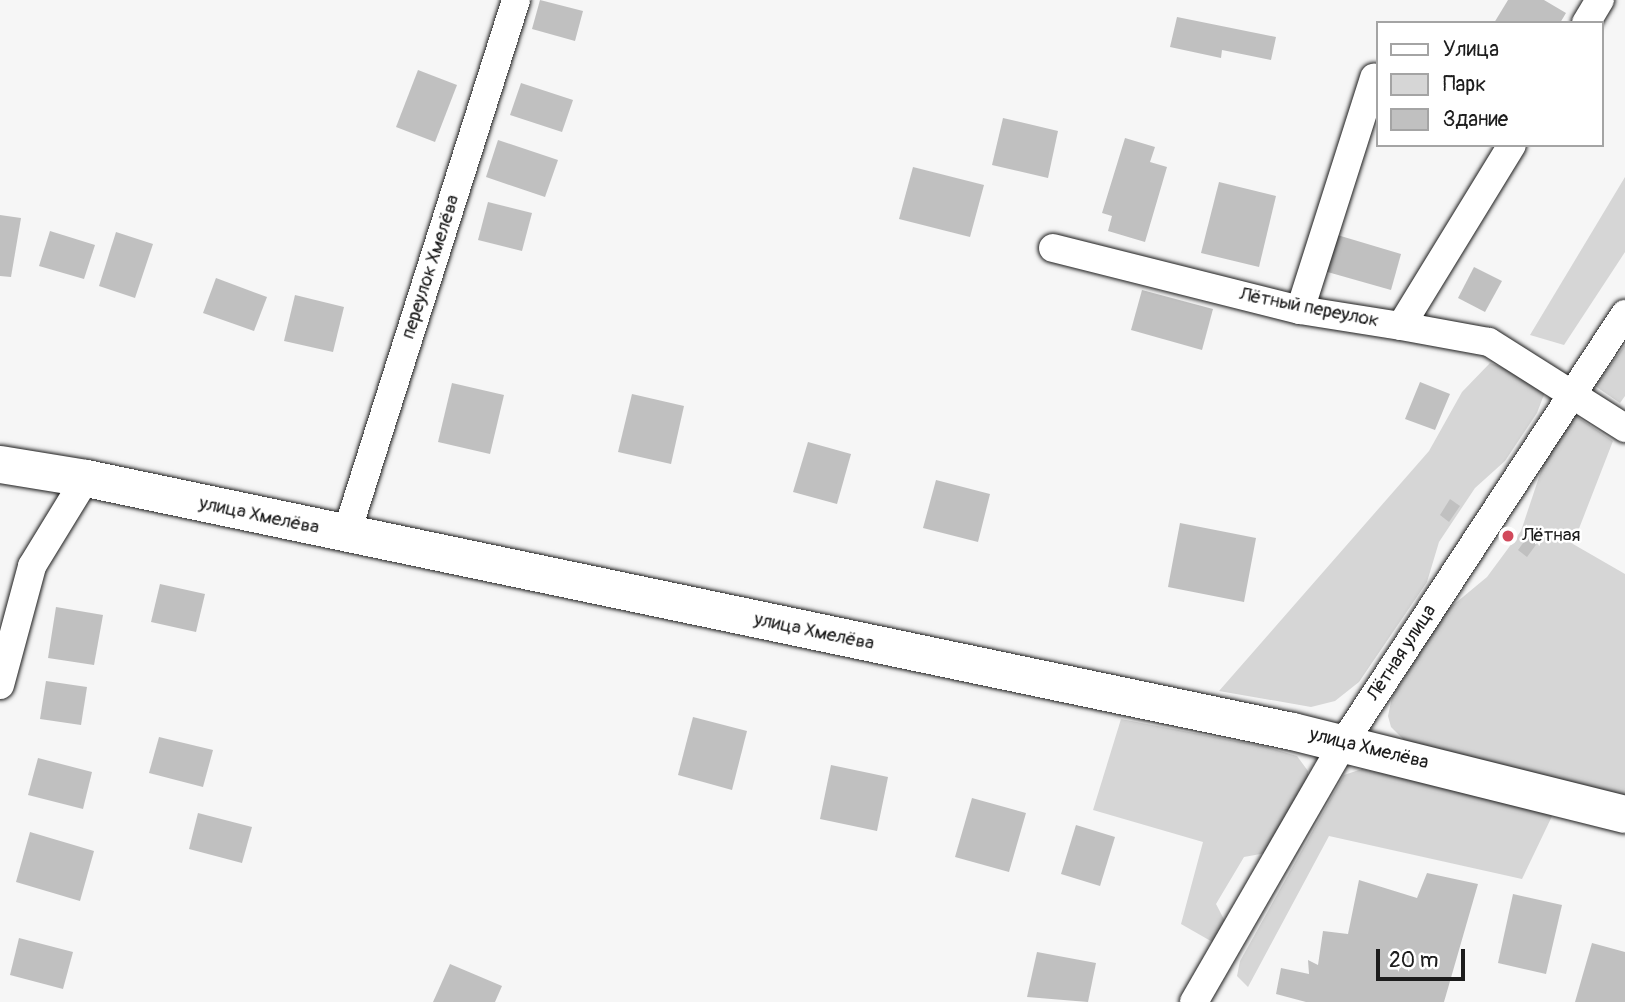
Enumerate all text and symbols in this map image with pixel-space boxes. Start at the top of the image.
legend [1376,21,1604,147]
text: Улица [1443,36,1499,63]
text: Парк [1443,71,1486,98]
text: Здание [1443,106,1508,133]
street label: переулок Хмелёва [397,192,465,342]
street label: Лётный переулок [1237,283,1381,333]
street label: улица Хмелёва [197,492,321,540]
place label: Лётная [1522,525,1580,547]
marker: Лётная [1500,528,1516,544]
street label: Лётная улица [1363,601,1441,705]
street label: улица Хмелёва [752,608,876,656]
street label: улица Хмелёва [1307,723,1431,775]
scale bar [1380,936,1469,980]
text: 20 m [1389,947,1438,974]

